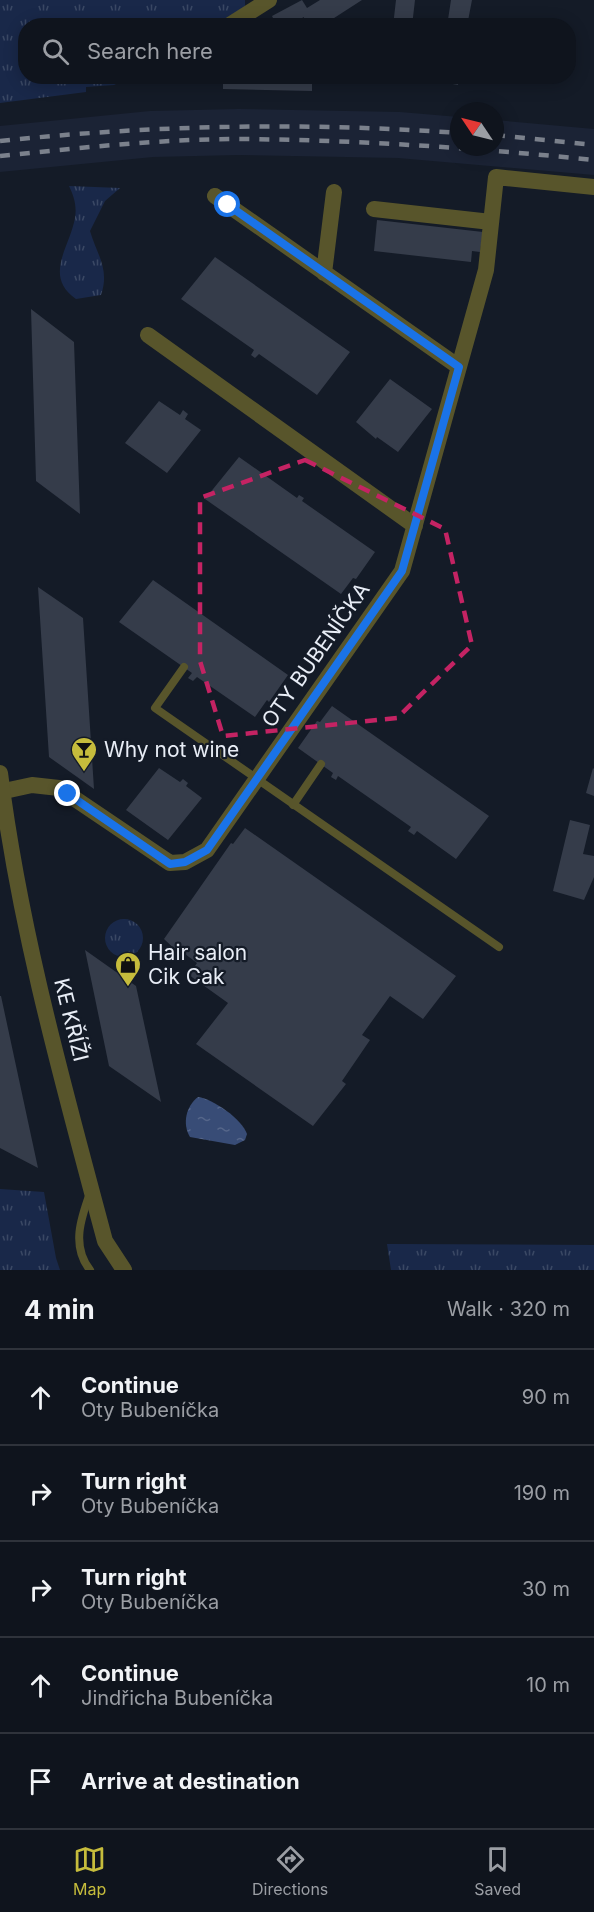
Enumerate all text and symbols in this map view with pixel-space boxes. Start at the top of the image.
search box [18,18,576,84]
icon: search [39,35,72,68]
text: Search here [87,38,213,64]
north arrow [450,102,504,156]
route start [214,191,240,217]
street label: OTY BUBENÍČKA [256,577,375,732]
bar icon: Why not wine [69,735,99,773]
place label: Why not wine [104,737,239,762]
route end [54,780,80,806]
place label: Hair salon Cik Cak [148,940,247,989]
shop icon: Hair salon Cik Cak [113,950,143,988]
street label: KE KŘÍŽI [49,975,95,1064]
text: 4 min [24,1294,95,1325]
text: Walk · 320 m [447,1297,570,1321]
text: Continue [81,1372,179,1398]
icon: ahead [24,1381,57,1414]
text: 90 m [522,1385,570,1409]
text: Oty Bubeníčka [81,1398,219,1422]
text: Turn right [81,1468,187,1494]
icon: right [24,1477,57,1510]
text: 190 m [514,1481,570,1505]
text: Oty Bubeníčka [81,1494,219,1518]
text: Turn right [81,1564,187,1590]
icon: right [24,1573,57,1606]
text: 30 m [522,1577,570,1601]
text: Oty Bubeníčka [81,1590,219,1614]
text: Continue [81,1660,179,1686]
icon: ahead [24,1669,57,1702]
text: 10 m [526,1673,570,1697]
text: Jindřicha Bubeníčka [81,1686,273,1710]
icon: arrive [24,1765,57,1798]
text: Arrive at destination [81,1768,300,1794]
tab: Map [73,1843,106,1899]
tab: Directions [252,1843,328,1899]
tab: Saved [474,1843,521,1899]

